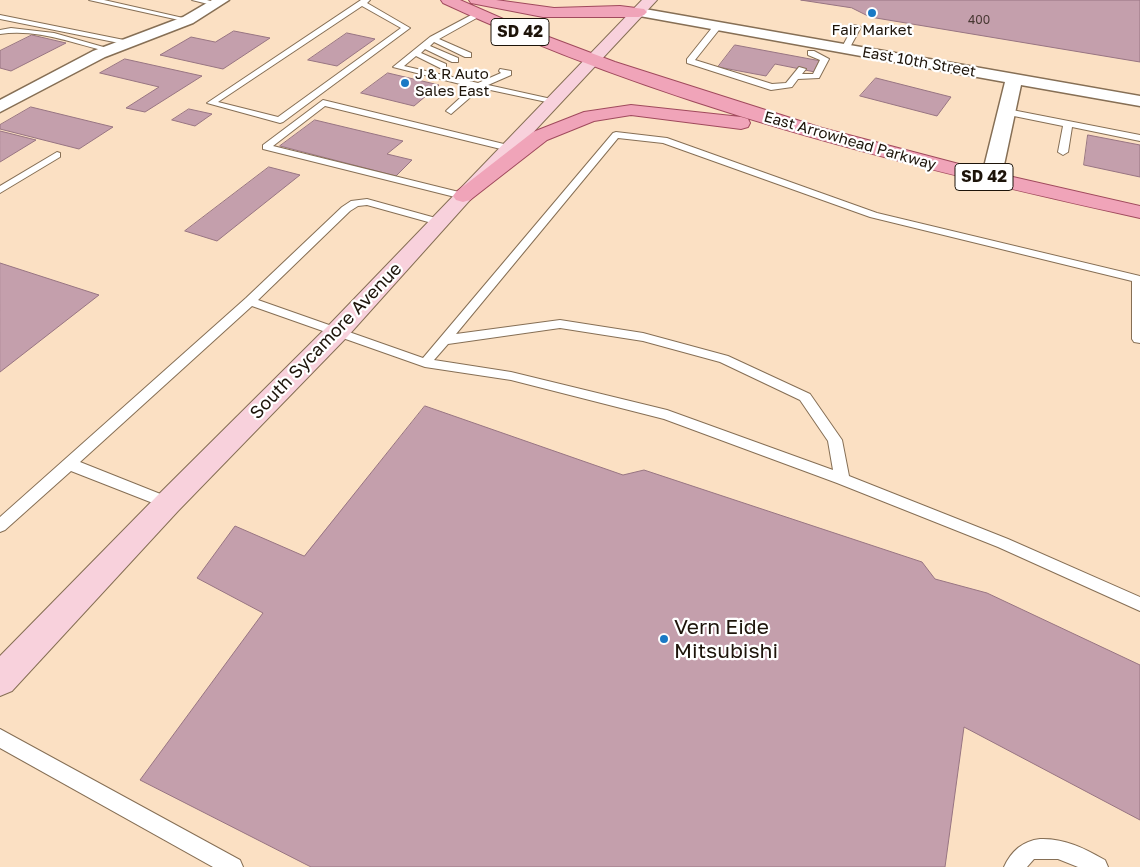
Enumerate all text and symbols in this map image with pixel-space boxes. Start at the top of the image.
marker: Fair Market [866,7,878,19]
house number: 400 [968,13,990,27]
road number: SD 42 [491,18,549,46]
place label: Fair Market [832,21,912,39]
street label: East 10th Street [861,43,977,81]
place label: J & R Auto Sales East [415,65,490,100]
marker: J & R Auto Sales East [399,77,411,89]
street label: East Arrowhead Parkway [762,108,938,174]
road number: SD 42 [955,163,1013,190]
street label: South Sycamore Avenue [246,258,406,424]
place label: Vern Eide Mitsubishi [674,614,778,664]
marker: Vern Eide Mitsubishi [658,633,670,645]

